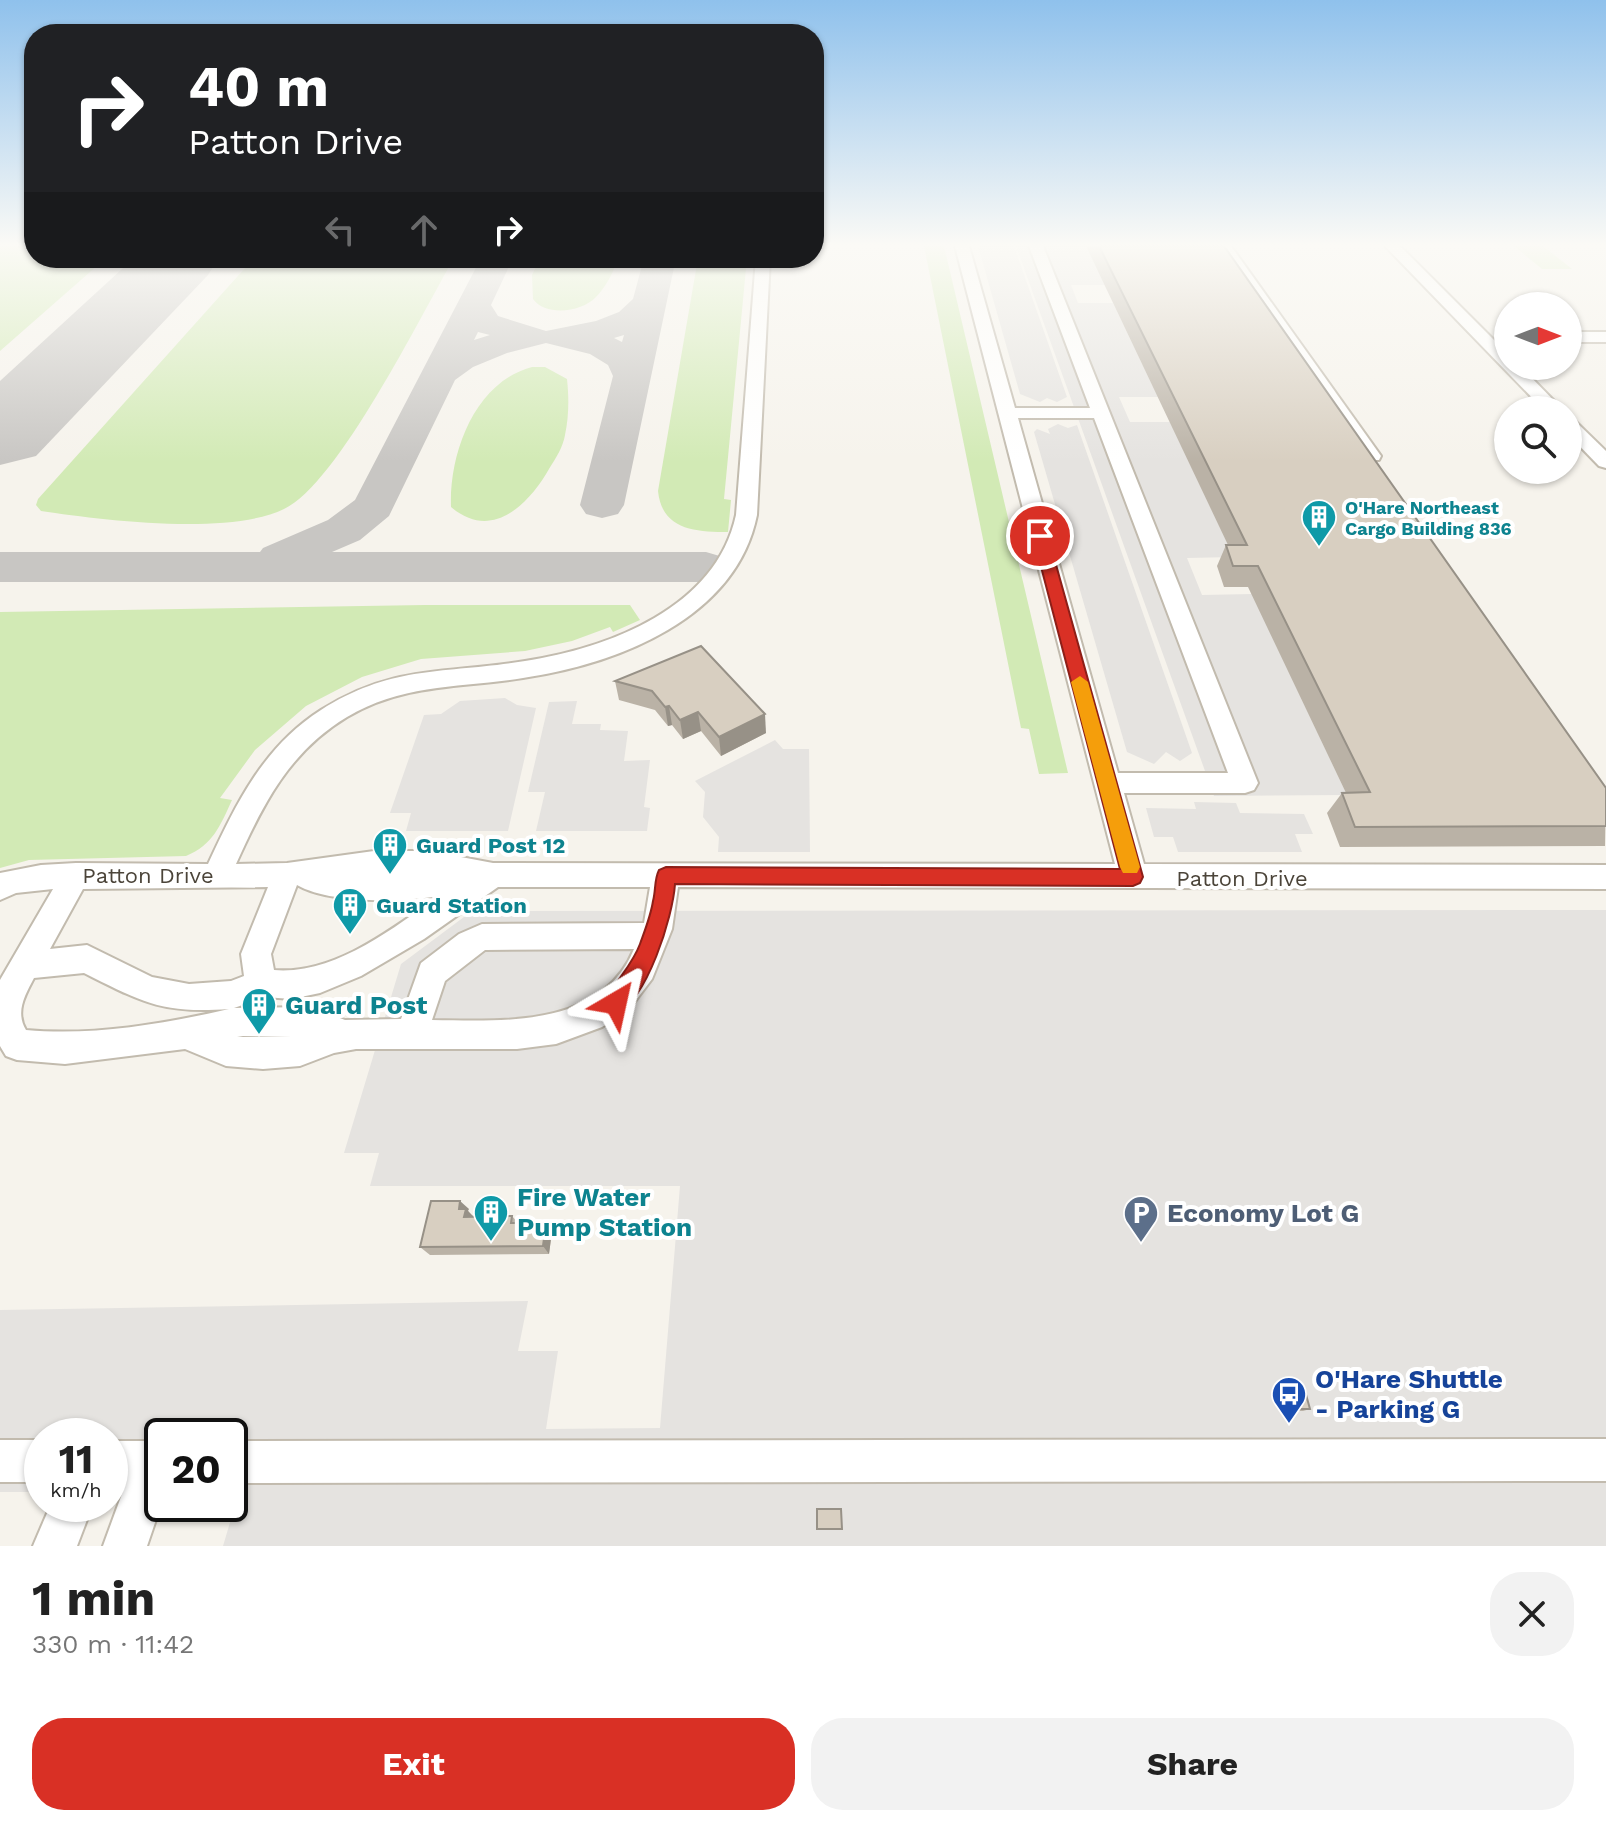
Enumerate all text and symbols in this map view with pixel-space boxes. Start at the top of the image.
text: 40 m [188,54,329,120]
icon: right [56,56,160,160]
text: Patton Drive [188,121,403,163]
icon: left [318,208,362,252]
icon: ahead [402,208,446,252]
icon: right [486,208,530,252]
north arrow [1494,292,1582,380]
map controls [1494,292,1582,484]
button: search [1494,396,1582,484]
place label: O'Hare Northeast Cargo Building 836 [1345,497,1512,539]
building icon: O'Hare Northeast Cargo Building 836 [1300,498,1338,548]
pin [1006,502,1074,570]
icon: arrive [1018,514,1062,558]
building icon: Guard Post 12 [371,826,409,876]
place label: Guard Post 12 [416,833,565,858]
street label: Patton Drive [82,863,214,888]
street label: Patton Drive [1176,866,1308,891]
building icon: Guard Station [331,886,369,936]
place label: Guard Station [376,893,527,918]
position arrow [574,961,658,1045]
building icon: Guard Post [240,986,278,1036]
place label: Guard Post [285,990,428,1020]
place label: Fire Water Pump Station [517,1182,692,1242]
building icon: Fire Water Pump Station [472,1193,510,1243]
parking icon: Economy Lot G [1122,1194,1160,1244]
place label: Economy Lot G [1167,1198,1359,1228]
place label: O'Hare Shuttle - Parking G [1315,1364,1503,1424]
bus stop icon: O'Hare Shuttle - Parking G [1270,1375,1308,1425]
speed limit sign: 20 [144,1418,248,1522]
text: 11 [59,1436,93,1483]
text: km/h [50,1478,102,1502]
text: 1 min [32,1570,155,1627]
button: close [1490,1572,1574,1656]
text: 330 m · 11:42 [32,1629,194,1659]
button: Exit [32,1718,795,1810]
button: Share [811,1718,1574,1810]

